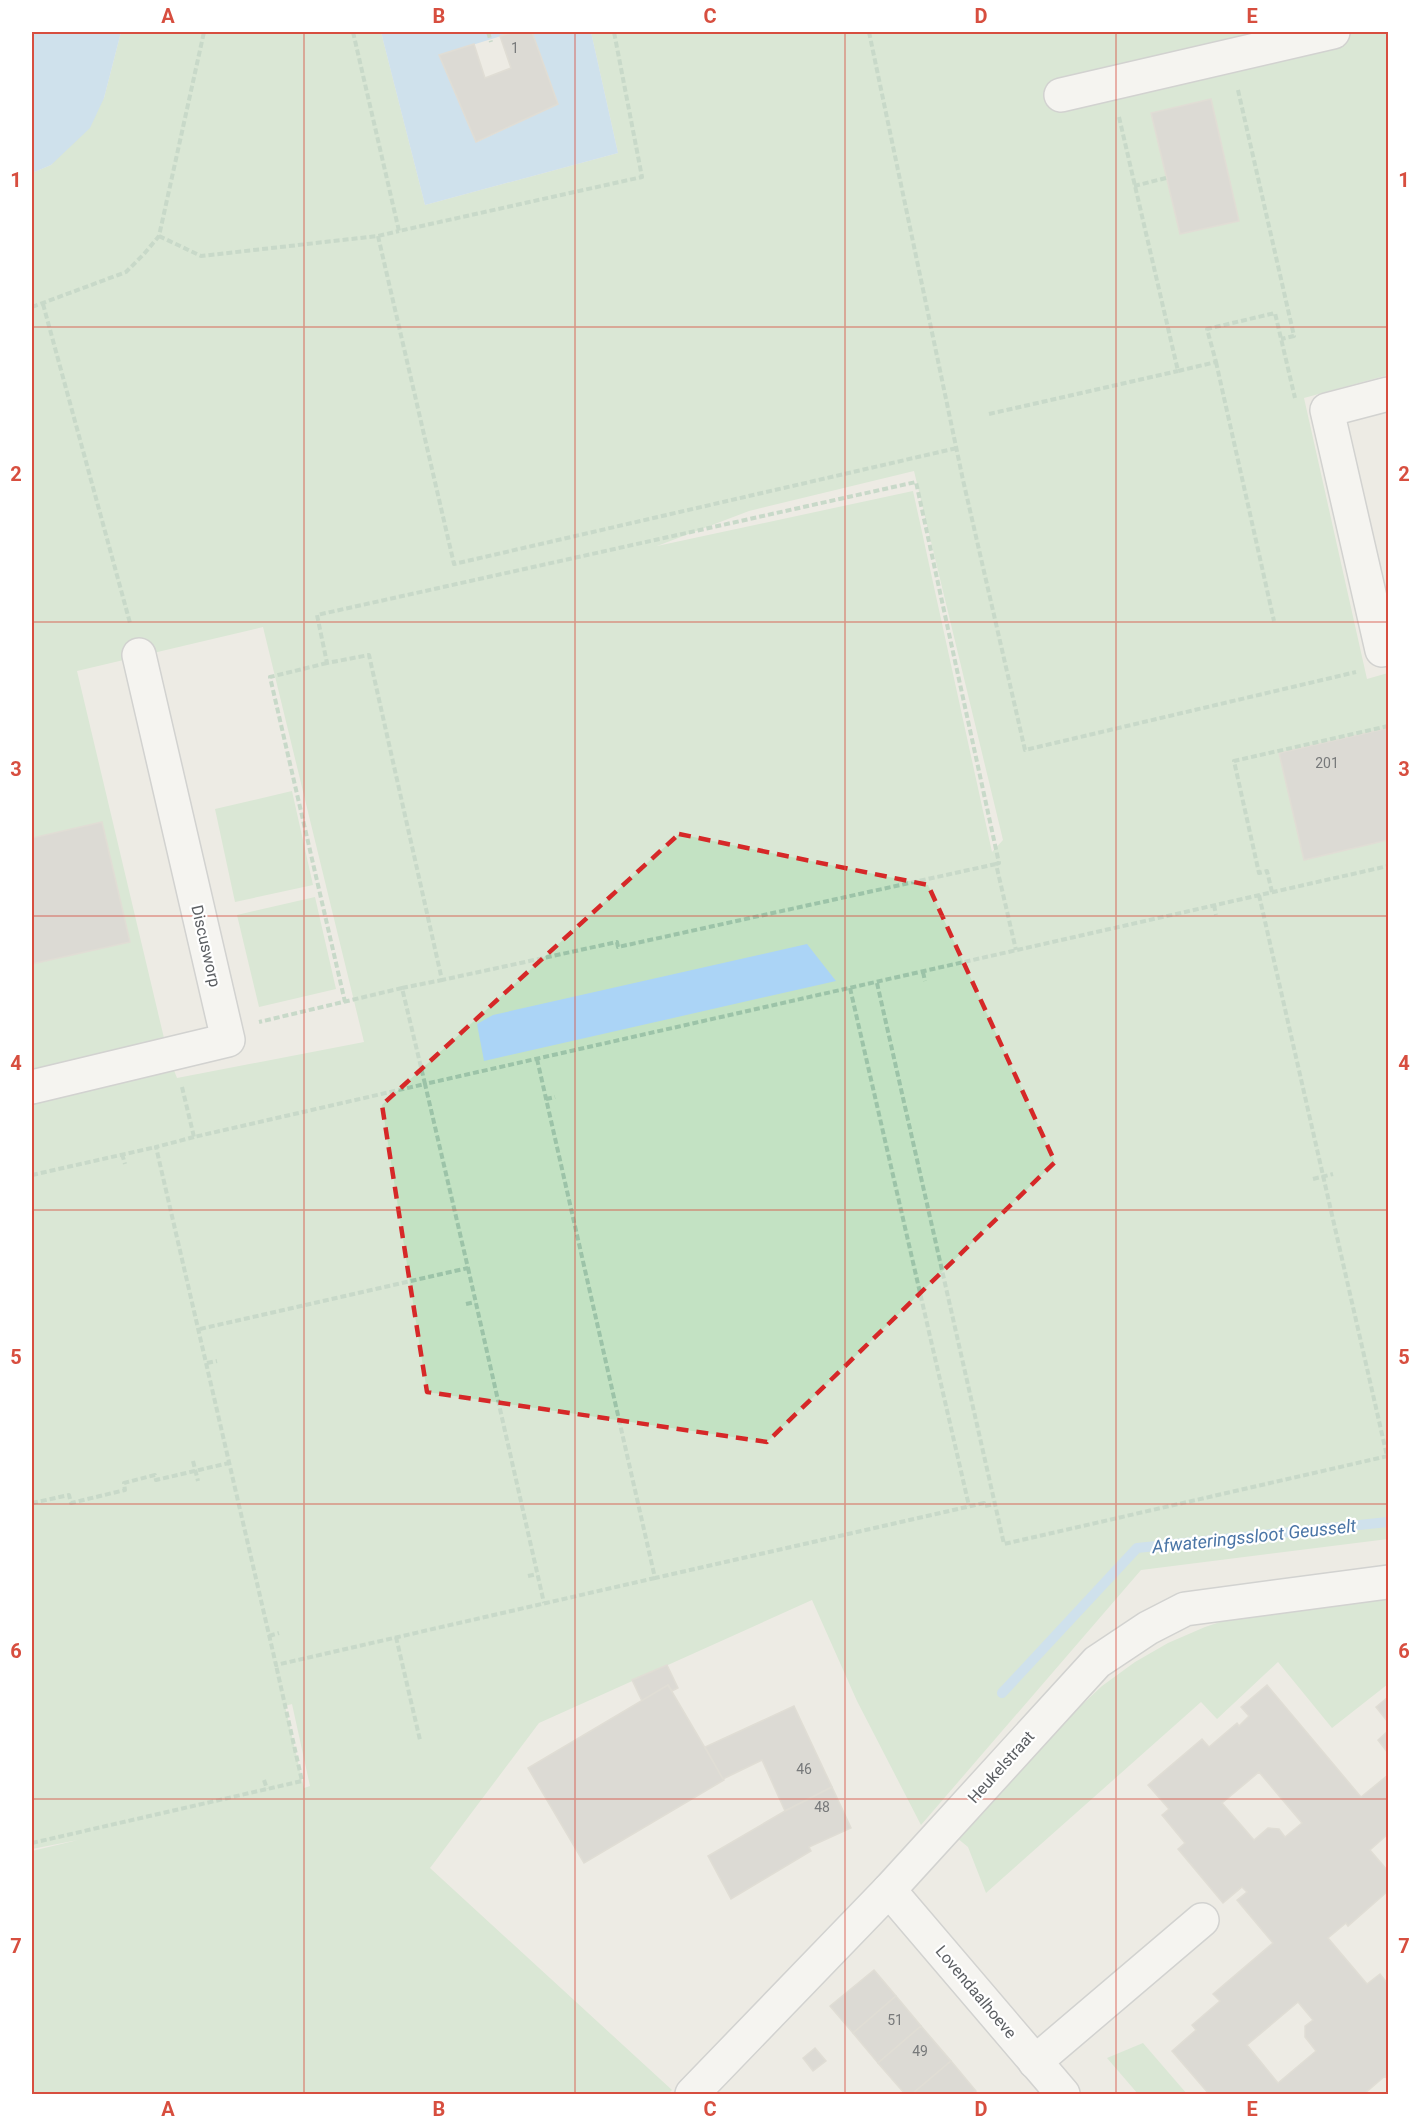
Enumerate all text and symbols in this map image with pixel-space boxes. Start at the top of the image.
text: A [161,4,175,28]
text: B [433,4,445,28]
text: C [703,4,717,28]
text: D [975,4,988,28]
text: E [1246,4,1258,28]
house number: 1 [511,40,519,56]
text: 1 [10,168,22,192]
text: 1 [1398,168,1410,192]
text: 2 [10,462,22,486]
text: 2 [1398,462,1410,486]
house number: 201 [1315,755,1339,771]
text: 3 [10,757,22,781]
text: 3 [1398,757,1410,781]
street label: Discusworp [187,903,225,989]
text: 4 [10,1051,22,1075]
text: 4 [1398,1051,1410,1075]
text: 5 [10,1345,22,1369]
text: 5 [1398,1345,1410,1369]
water label: Afwateringssloot Geusselt [1150,1515,1357,1557]
text: 6 [10,1639,22,1663]
text: 6 [1398,1639,1410,1663]
street label: Heukelstraat [964,1727,1038,1807]
house number: 46 [796,1761,812,1777]
house number: 48 [814,1799,830,1815]
text: 7 [10,1934,22,1958]
text: 7 [1398,1934,1410,1958]
street label: Lovendaalhoeve [932,1942,1020,2042]
house number: 51 [887,2012,903,2028]
house number: 49 [912,2043,928,2059]
text: A [161,2097,175,2121]
text: B [433,2097,445,2121]
text: C [703,2097,717,2121]
text: D [975,2097,988,2121]
text: E [1246,2097,1258,2121]

